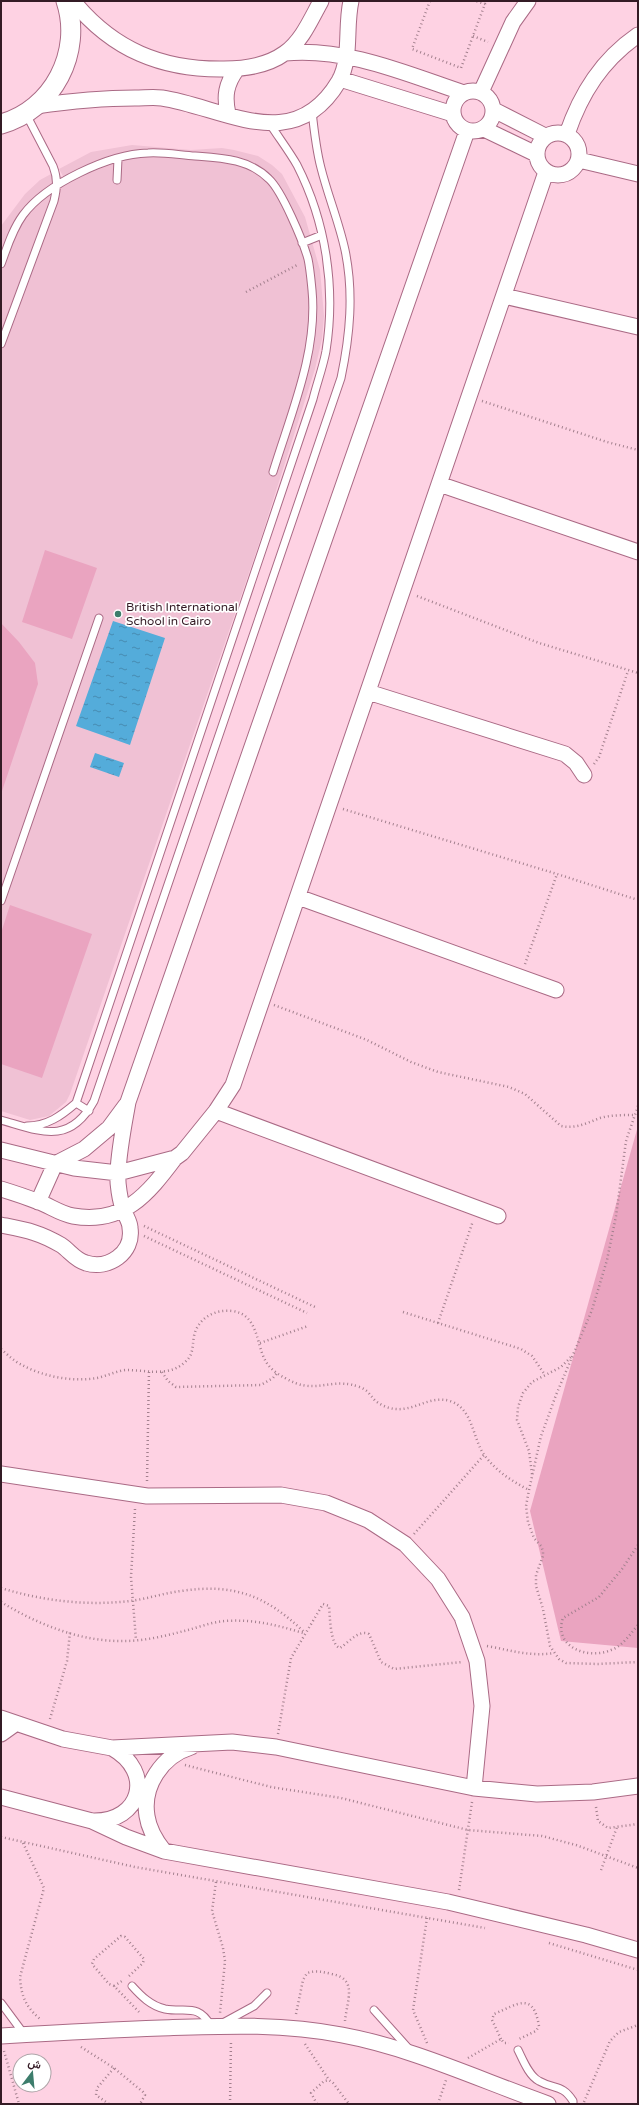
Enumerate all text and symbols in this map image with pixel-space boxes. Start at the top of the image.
place label: British International School in Cairo [126,600,238,628]
marker: British International School in Cairo [113,609,123,619]
north arrow [12,2053,52,2093]
text: ش [26,2056,43,2072]

